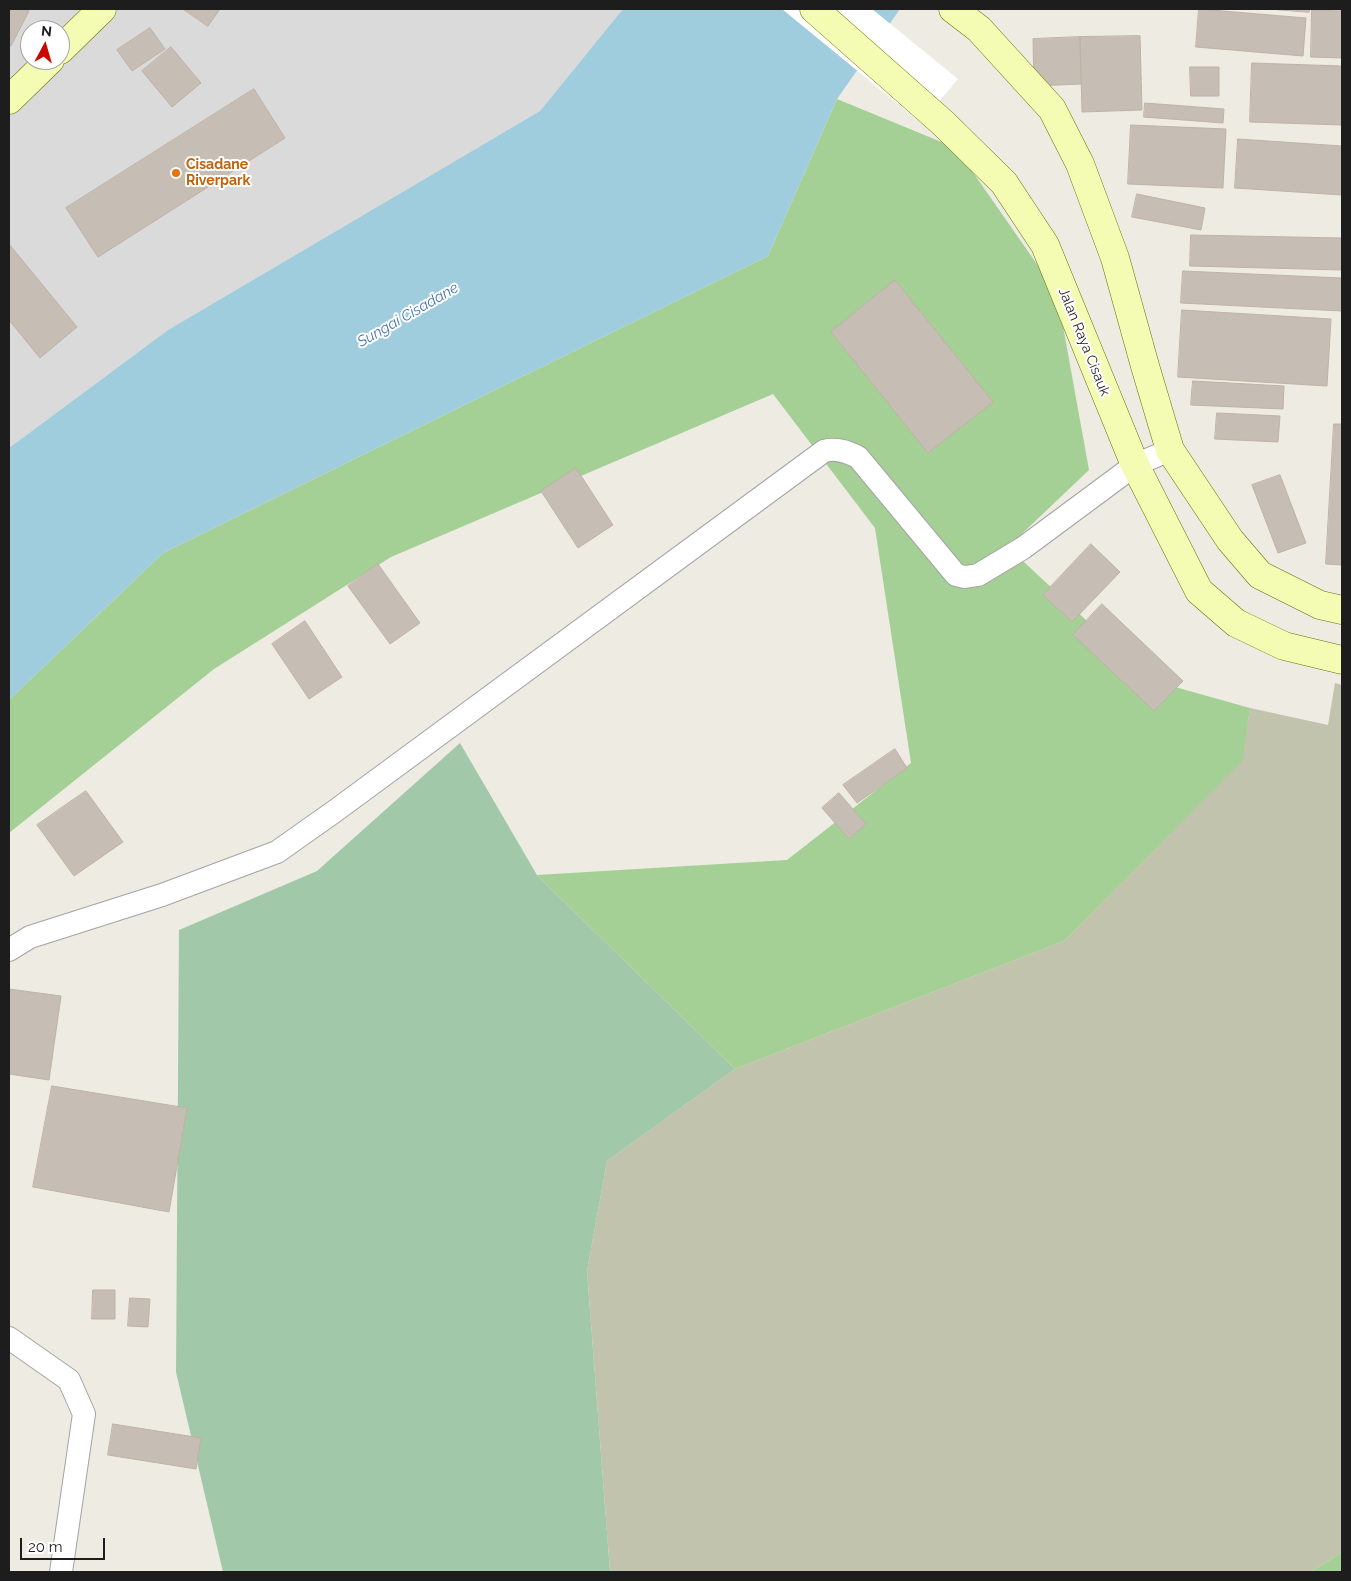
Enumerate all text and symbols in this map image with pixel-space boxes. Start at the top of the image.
north arrow [20,20,70,70]
text: N [40,23,53,40]
place label: Cisadane Riverpark [186,157,250,190]
marker: Cisadane Riverpark [170,167,182,179]
water label: Sungai Cisadane [354,279,462,351]
street label: Jalan Raya Cisauk [1055,285,1113,399]
scale bar [22,1528,108,1560]
text: 20 m [28,1538,63,1556]

